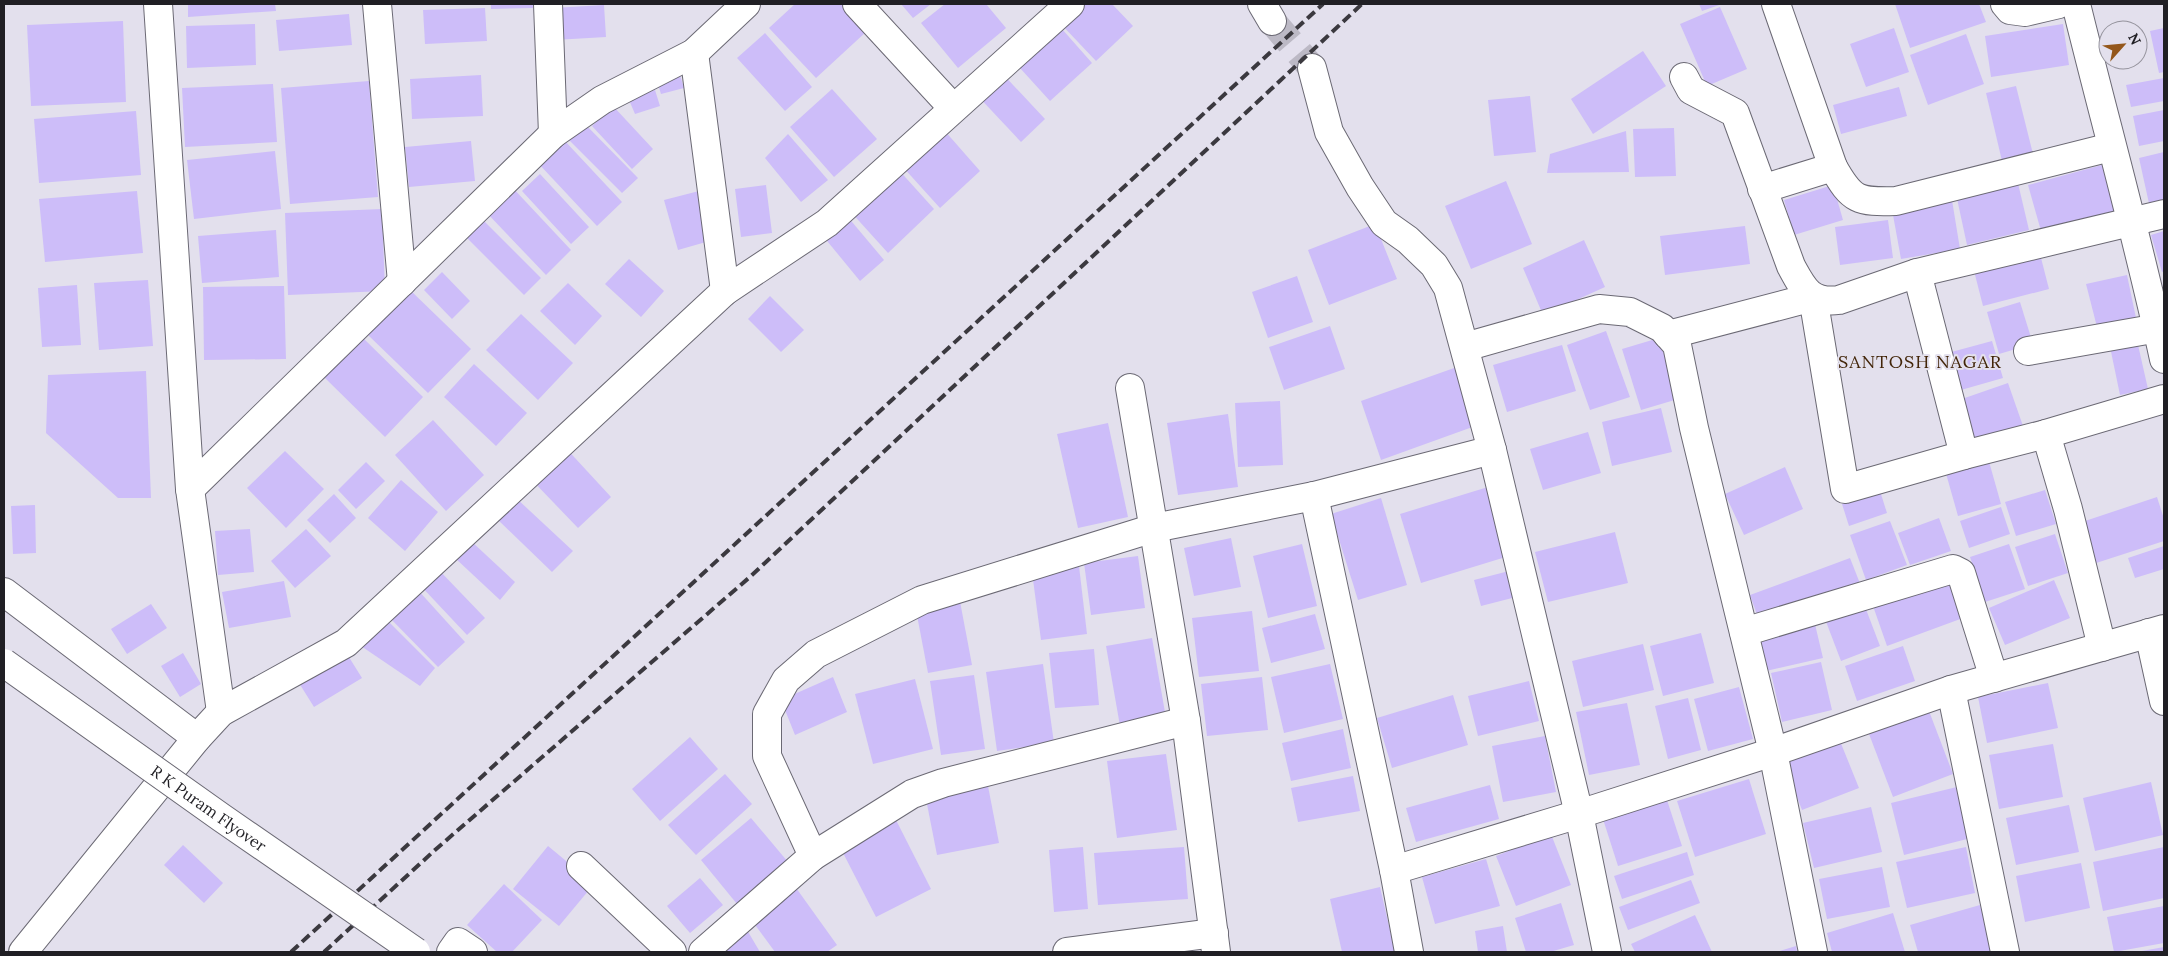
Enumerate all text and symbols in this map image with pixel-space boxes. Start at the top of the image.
north arrow [2098,20,2148,70]
text: N [2124,30,2145,48]
district label: SANTOSH NAGAR [1838,350,2002,373]
street label: R K Puram Flyover [147,761,270,856]

